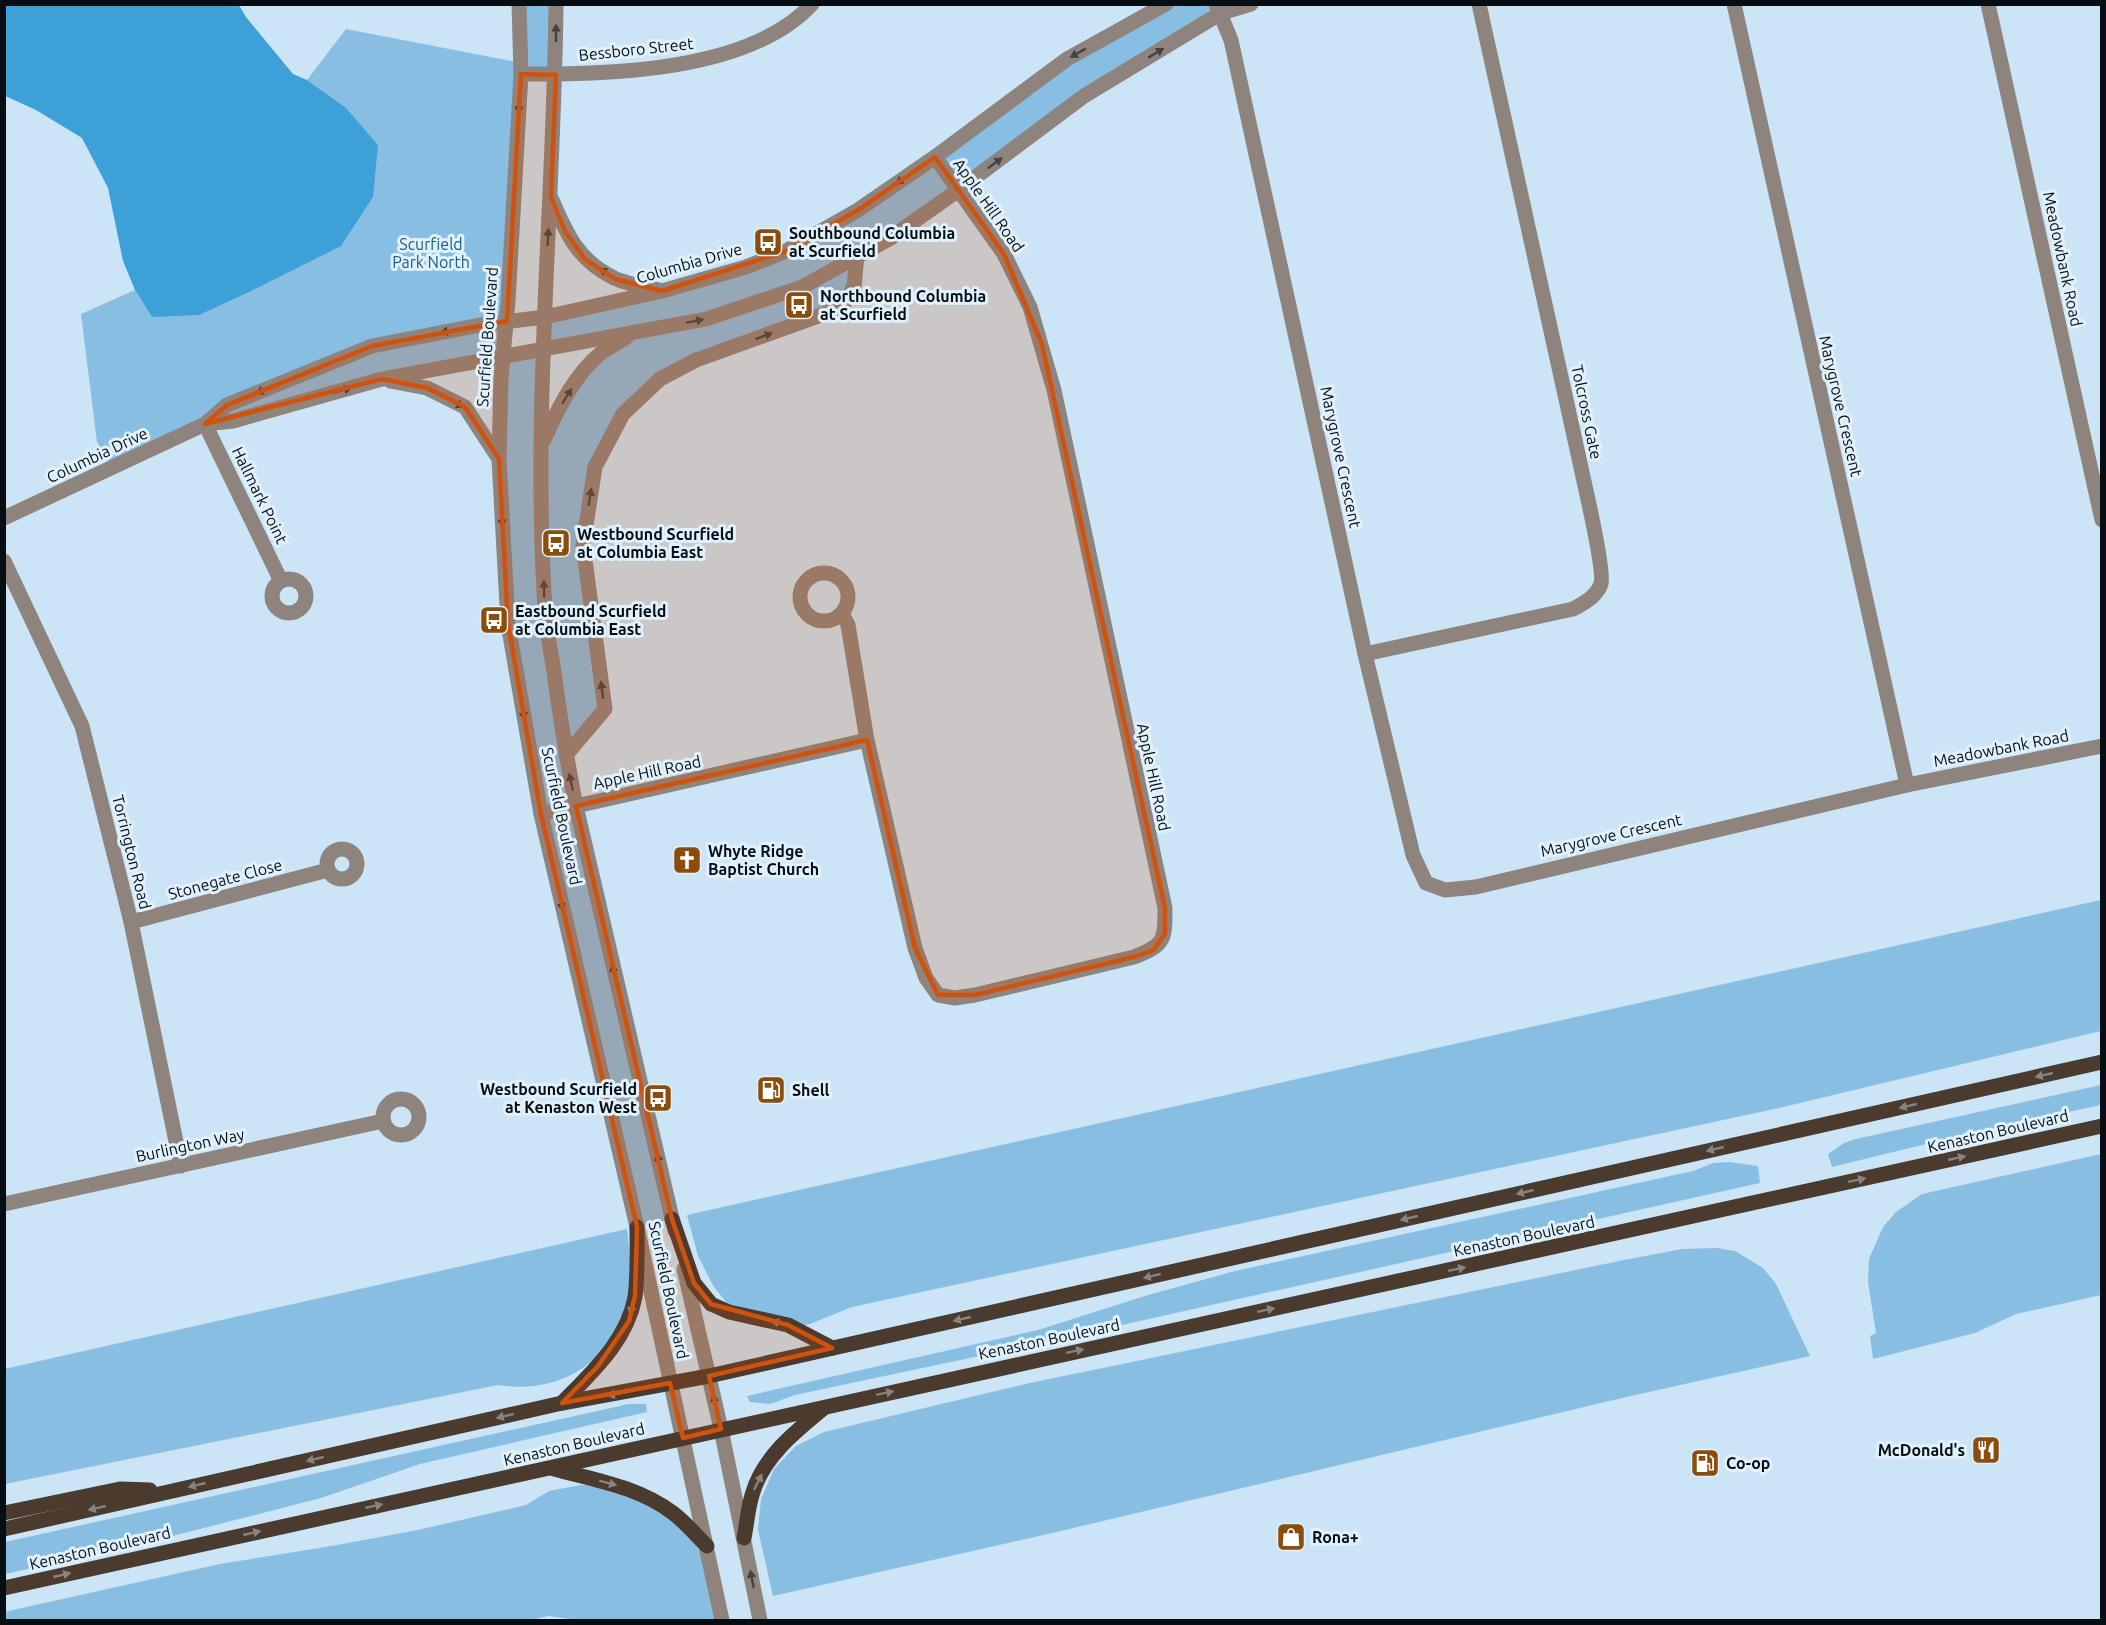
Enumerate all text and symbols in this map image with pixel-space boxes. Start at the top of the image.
one-way arrow [551,24,561,43]
street label: Bessboro Street [578,34,695,64]
one-way arrow [1148,47,1164,58]
one-way arrow [1069,48,1086,58]
one-way arrow [515,95,524,114]
street label: Apple Hill Road [950,155,1028,255]
one-way arrow [987,156,1003,169]
one-way arrow [895,173,911,185]
street label: Meadowbank Road [2040,190,2086,328]
place label: Southbound Columbia at Scurfield [789,224,955,260]
bus stop icon: Southbound Columbia at Scurfield [752,226,784,258]
one-way arrow [544,228,553,247]
park label: Scurfield Park North [392,235,470,271]
street label: Columbia Drive [634,239,744,287]
street label: Scurfield Boulevard [473,266,501,408]
one-way arrow [599,268,615,279]
place label: Northbound Columbia at Scurfield [820,287,986,323]
bus stop icon: Northbound Columbia at Scurfield [783,289,815,321]
one-way arrow [686,316,705,325]
one-way arrow [439,327,458,336]
one-way arrow [755,330,773,340]
street label: Marygrove Crescent [1816,334,1866,479]
street label: Tolcross Gate [1568,363,1606,461]
one-way arrow [334,385,352,394]
street label: Marygrove Crescent [1317,385,1365,530]
one-way arrow [255,386,273,395]
one-way arrow [561,388,572,404]
one-way arrow [448,398,465,408]
street label: Columbia Drive [44,424,150,486]
street label: Hallmark Point [229,444,292,547]
one-way arrow [586,487,595,506]
one-way arrow [497,508,507,527]
place label: Westbound Scurfield at Columbia East [577,525,734,561]
bus stop icon: Westbound Scurfield at Columbia East [540,527,572,559]
one-way arrow [540,580,549,599]
place label: Eastbound Scurfield at Columbia East [515,602,666,638]
bus stop icon: Eastbound Scurfield at Columbia East [478,604,510,636]
one-way arrow [597,681,607,700]
one-way arrow [519,702,528,721]
street label: Apple Hill Road [1134,721,1174,833]
street label: Meadowbank Road [1932,726,2070,770]
street label: Scurfield Boulevard [539,746,585,886]
street label: Apple Hill Road [591,752,703,792]
one-way arrow [566,773,575,792]
street label: Torrington Road [109,793,155,911]
street label: Marygrove Crescent [1539,810,1684,860]
place label: Whyte Ridge Baptist Church [708,842,819,878]
church icon: Whyte Ridge Baptist Church [671,844,703,876]
street label: Stonegate Close [166,855,284,903]
one-way arrow [557,893,567,912]
one-way arrow [609,963,618,982]
one-way arrow [2035,1070,2054,1080]
fuel station icon: Shell [755,1074,787,1106]
place label: Westbound Scurfield at Kenaston West [480,1080,637,1116]
place label: Shell [792,1081,830,1099]
bus stop icon: Westbound Scurfield at Kenaston West [642,1082,674,1114]
one-way arrow [1898,1102,1917,1111]
street label: Kenaston Boulevard [1926,1106,2070,1156]
street label: Burlington Way [134,1125,246,1165]
one-way arrow [1706,1145,1724,1155]
one-way arrow [653,1153,663,1172]
one-way arrow [1947,1153,1966,1163]
one-way arrow [1848,1175,1866,1185]
one-way arrow [1515,1188,1534,1197]
street label: Kenaston Boulevard [1452,1212,1596,1260]
one-way arrow [1399,1214,1418,1223]
street label: Scurfield Boulevard [646,1220,692,1360]
one-way arrow [1447,1264,1466,1273]
one-way arrow [1143,1272,1162,1281]
one-way arrow [627,1297,637,1316]
one-way arrow [1257,1305,1276,1314]
one-way arrow [953,1314,971,1324]
street label: Kenaston Boulevard [977,1315,1121,1363]
one-way arrow [770,1318,789,1328]
one-way arrow [1066,1346,1085,1355]
one-way arrow [876,1388,895,1397]
one-way arrow [607,1390,626,1399]
one-way arrow [710,1393,719,1412]
one-way arrow [495,1412,514,1421]
street label: Kenaston Boulevard [502,1419,646,1469]
restaurant icon: McDonald's [1970,1434,2002,1466]
place label: McDonald's [1878,1441,1965,1459]
fuel station icon: Co-op [1689,1447,1721,1479]
place label: Co-op [1726,1454,1770,1472]
one-way arrow [305,1455,324,1464]
one-way arrow [753,1473,763,1490]
one-way arrow [599,1479,617,1488]
one-way arrow [187,1481,206,1491]
one-way arrow [364,1501,383,1510]
one-way arrow [87,1504,106,1513]
shop icon: Rona+ [1275,1521,1307,1553]
street label: Kenaston Boulevard [28,1523,172,1573]
one-way arrow [243,1528,262,1537]
place label: Rona+ [1312,1528,1359,1546]
one-way arrow [52,1570,71,1580]
one-way arrow [747,1570,756,1589]

